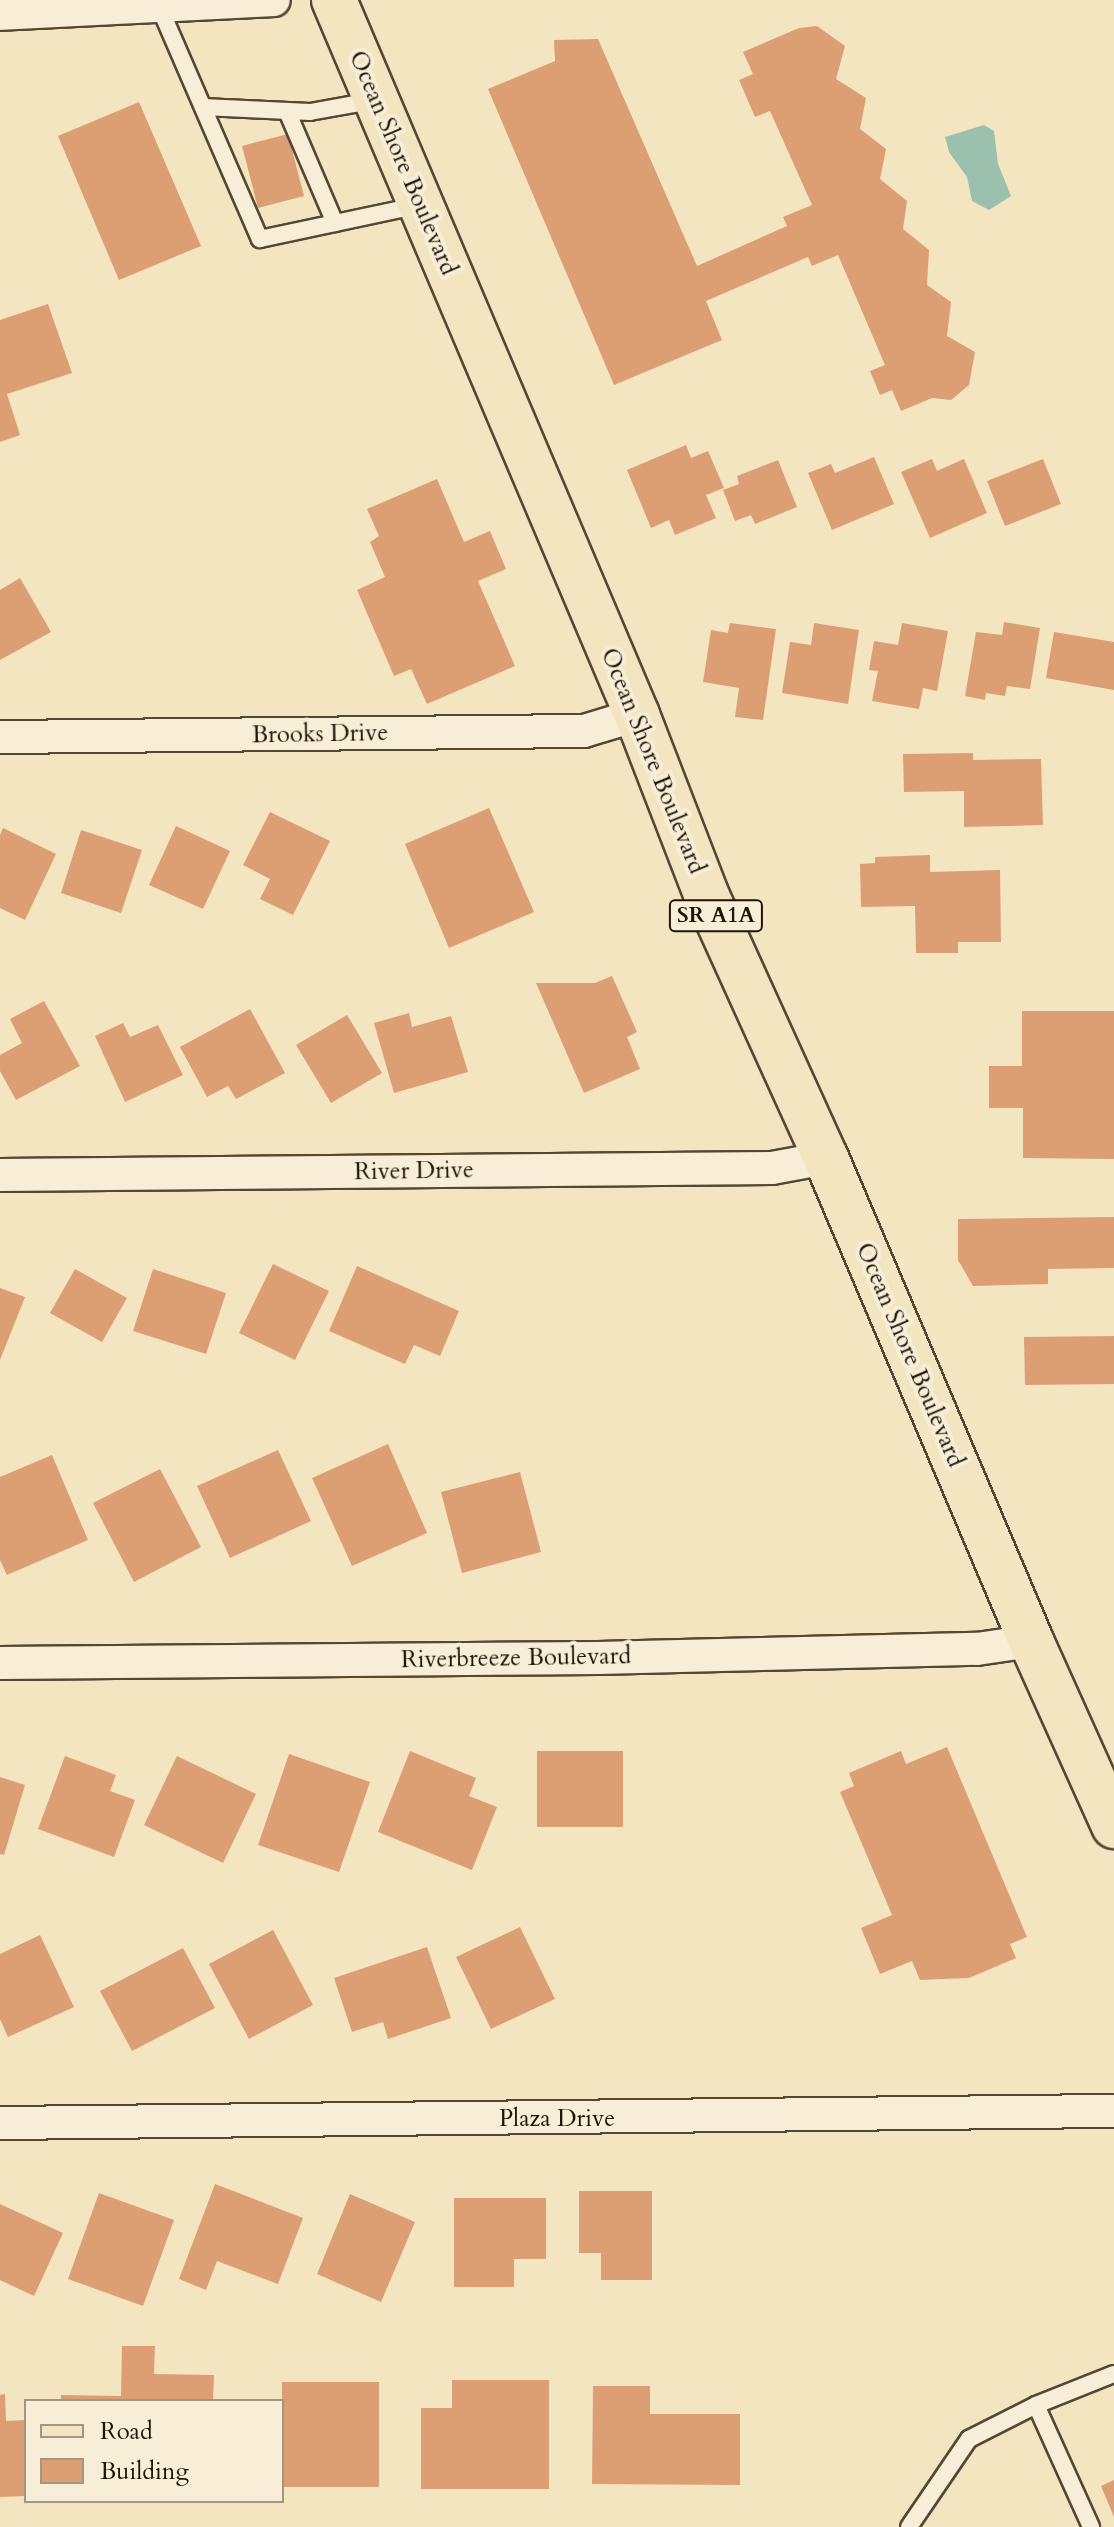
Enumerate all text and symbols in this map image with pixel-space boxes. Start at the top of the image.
street label: Ocean Shore Boulevard [343,47,463,279]
street label: Ocean Shore Boulevard [595,644,711,878]
street label: Brooks Drive [252,718,388,750]
road number: SR A1A [668,898,764,934]
street label: River Drive [354,1156,474,1186]
street label: Ocean Shore Boulevard [850,1239,970,1471]
street label: Riverbreeze Boulevard [401,1642,631,1674]
street label: Plaza Drive [499,2105,615,2133]
legend [24,2399,284,2503]
text: Road [100,2415,153,2448]
text: Building [100,2455,189,2488]

